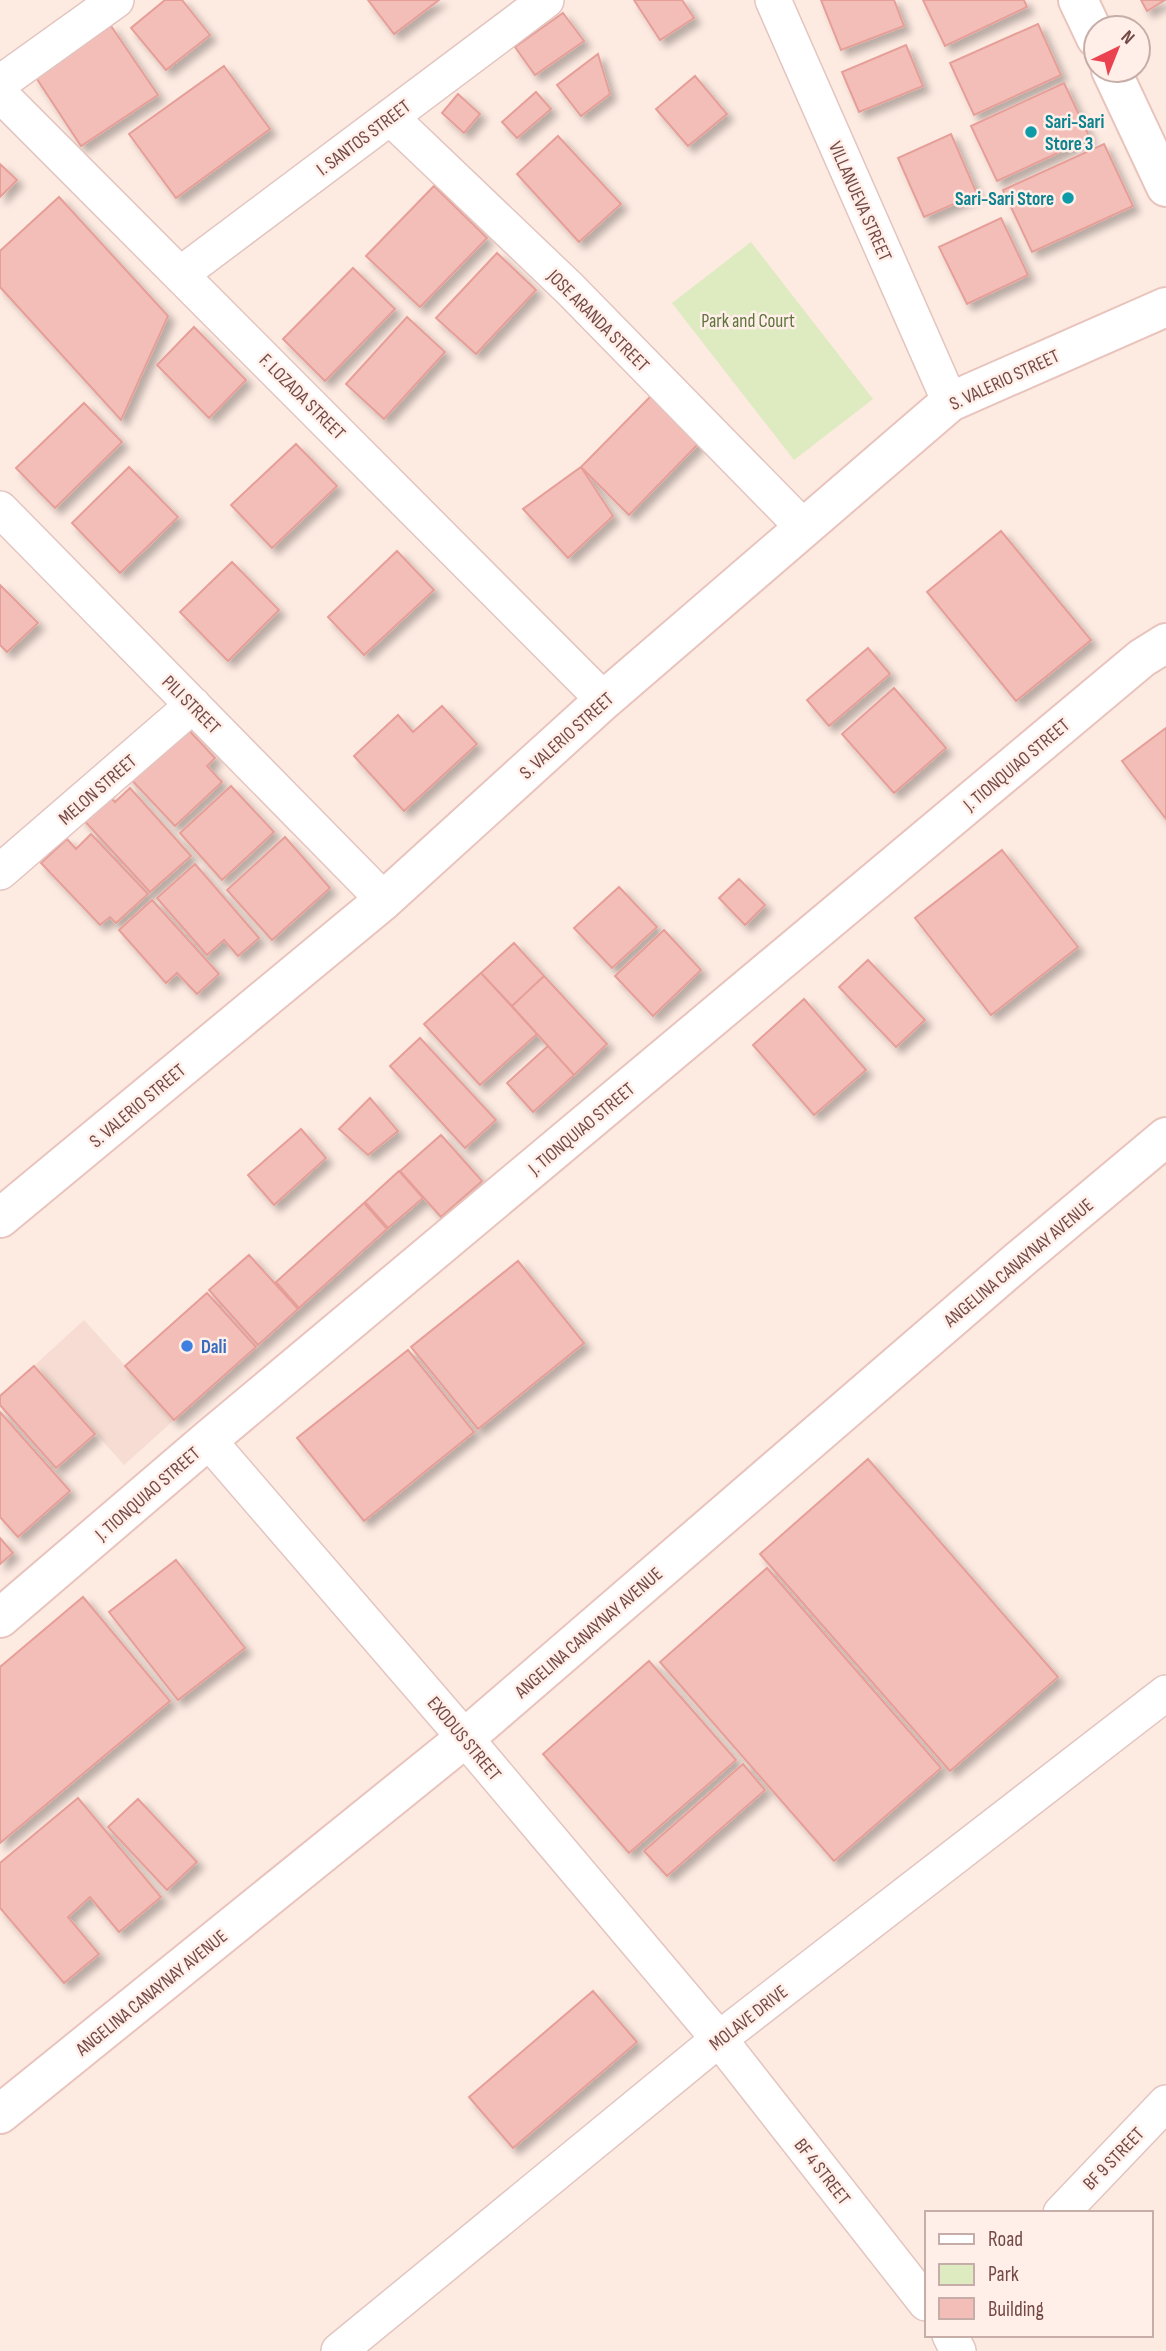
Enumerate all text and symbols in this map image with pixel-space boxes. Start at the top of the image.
north arrow [1082,14,1152,84]
text: N [1116,26,1139,50]
street label: I. SANTOS STREET [312,95,416,181]
place label: Sari-Sari Store 3 [1045,111,1104,156]
marker: Sari-Sari Store 3 [1023,124,1039,140]
street label: VILLANUEVA STREET [823,138,896,265]
place label: Sari-Sari Store [955,188,1054,211]
marker: Sari-Sari Store [1060,190,1076,206]
street label: JOSE ARANDA STREET [541,265,654,377]
park label: Park and Court [701,310,795,333]
street label: S. VALERIO STREET [946,345,1063,416]
street label: F. LOZADA STREET [254,349,350,445]
street label: PILI STREET [157,671,225,739]
street label: S. VALERIO STREET [515,688,619,784]
street label: J. TIONQUIAO STREET [958,714,1075,817]
street label: MELON STREET [54,750,142,830]
street label: S. VALERIO STREET [85,1059,191,1153]
street label: J. TIONQUIAO STREET [523,1078,640,1181]
street label: ANGELINA CANAYNAY AVENUE [939,1194,1098,1333]
place label: Dali [201,1336,227,1359]
marker: Dali [179,1338,195,1354]
street label: J. TIONQUIAO STREET [90,1442,205,1547]
street label: ANGELINA CANAYNAY AVENUE [510,1563,667,1704]
street label: EXODUS STREET [422,1692,506,1786]
street label: ANGELINA CANAYNAY AVENUE [71,1925,232,2062]
street label: MOLAVE DRIVE [705,1980,793,2056]
street label: BF 9 STREET [1079,2123,1150,2195]
street label: BF 4 STREET [789,2134,855,2210]
legend [925,2211,1152,2337]
text: Road [988,2227,1023,2252]
text: Park [988,2262,1019,2287]
text: Building [988,2297,1044,2322]

